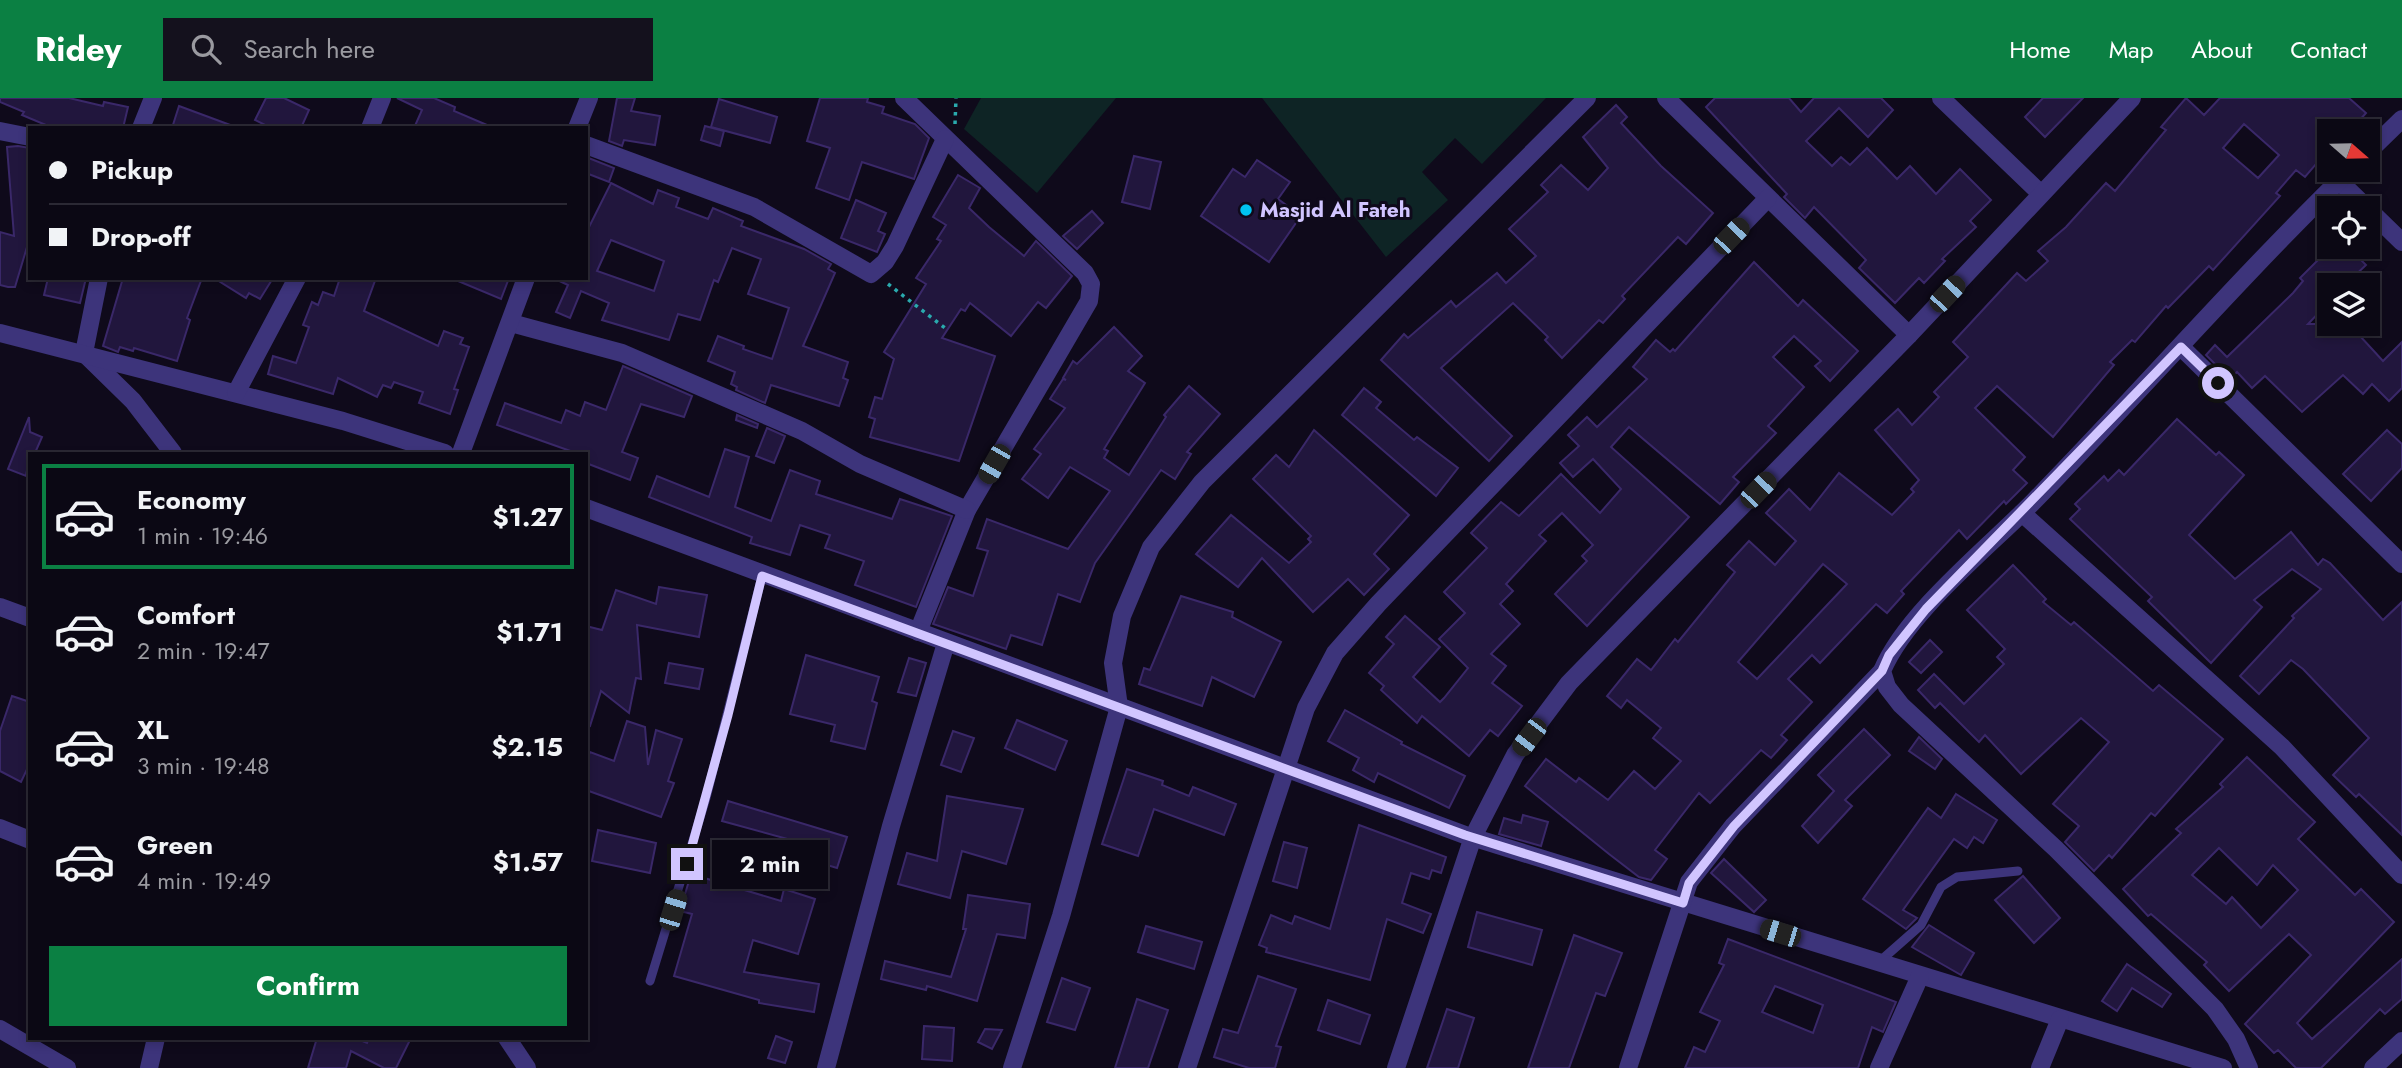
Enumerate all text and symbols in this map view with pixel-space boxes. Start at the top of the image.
search box [163,18,653,81]
text: Ridey [35,26,121,73]
icon: search [187,30,225,68]
text: Search here [243,30,375,68]
text: Home [2009,32,2071,67]
text: Map [2109,32,2153,67]
text: About [2191,32,2252,67]
text: Contact [2290,32,2367,67]
north arrow [2317,119,2380,182]
map controls [2317,119,2380,336]
text: Pickup [91,151,173,189]
place label: Masjid Al Fateh [1260,195,1411,225]
button: locate [2317,196,2380,259]
marker: Masjid Al Fateh [1238,202,1254,218]
car [1709,214,1754,258]
text: Drop-off [91,218,191,256]
car [1925,271,1970,317]
button: layers [2317,273,2380,336]
route start [2202,367,2234,399]
car [975,441,1014,487]
car [1736,468,1781,512]
text: Economy [137,481,246,519]
icon: car [53,485,116,548]
text: $1.27 [492,498,563,536]
text: 1 min · 19:46 [137,519,268,553]
text: Comfort [137,596,235,634]
icon: car [53,600,116,663]
text: $1.71 [496,613,563,651]
text: 2 min · 19:47 [137,634,270,668]
text: XL [137,711,169,749]
car [1508,714,1551,760]
icon: car [53,715,116,778]
text: $2.15 [491,728,563,766]
text: 3 min · 19:48 [137,749,270,783]
text: Green [137,826,213,864]
icon: car [53,830,116,893]
callout: 2 min [712,840,827,888]
text: $1.57 [493,843,563,881]
text: 2 min [740,847,800,881]
route end [671,848,703,880]
text: 4 min · 19:49 [137,864,271,898]
car [657,887,690,933]
car [1757,917,1804,949]
button: Confirm [49,946,567,1026]

